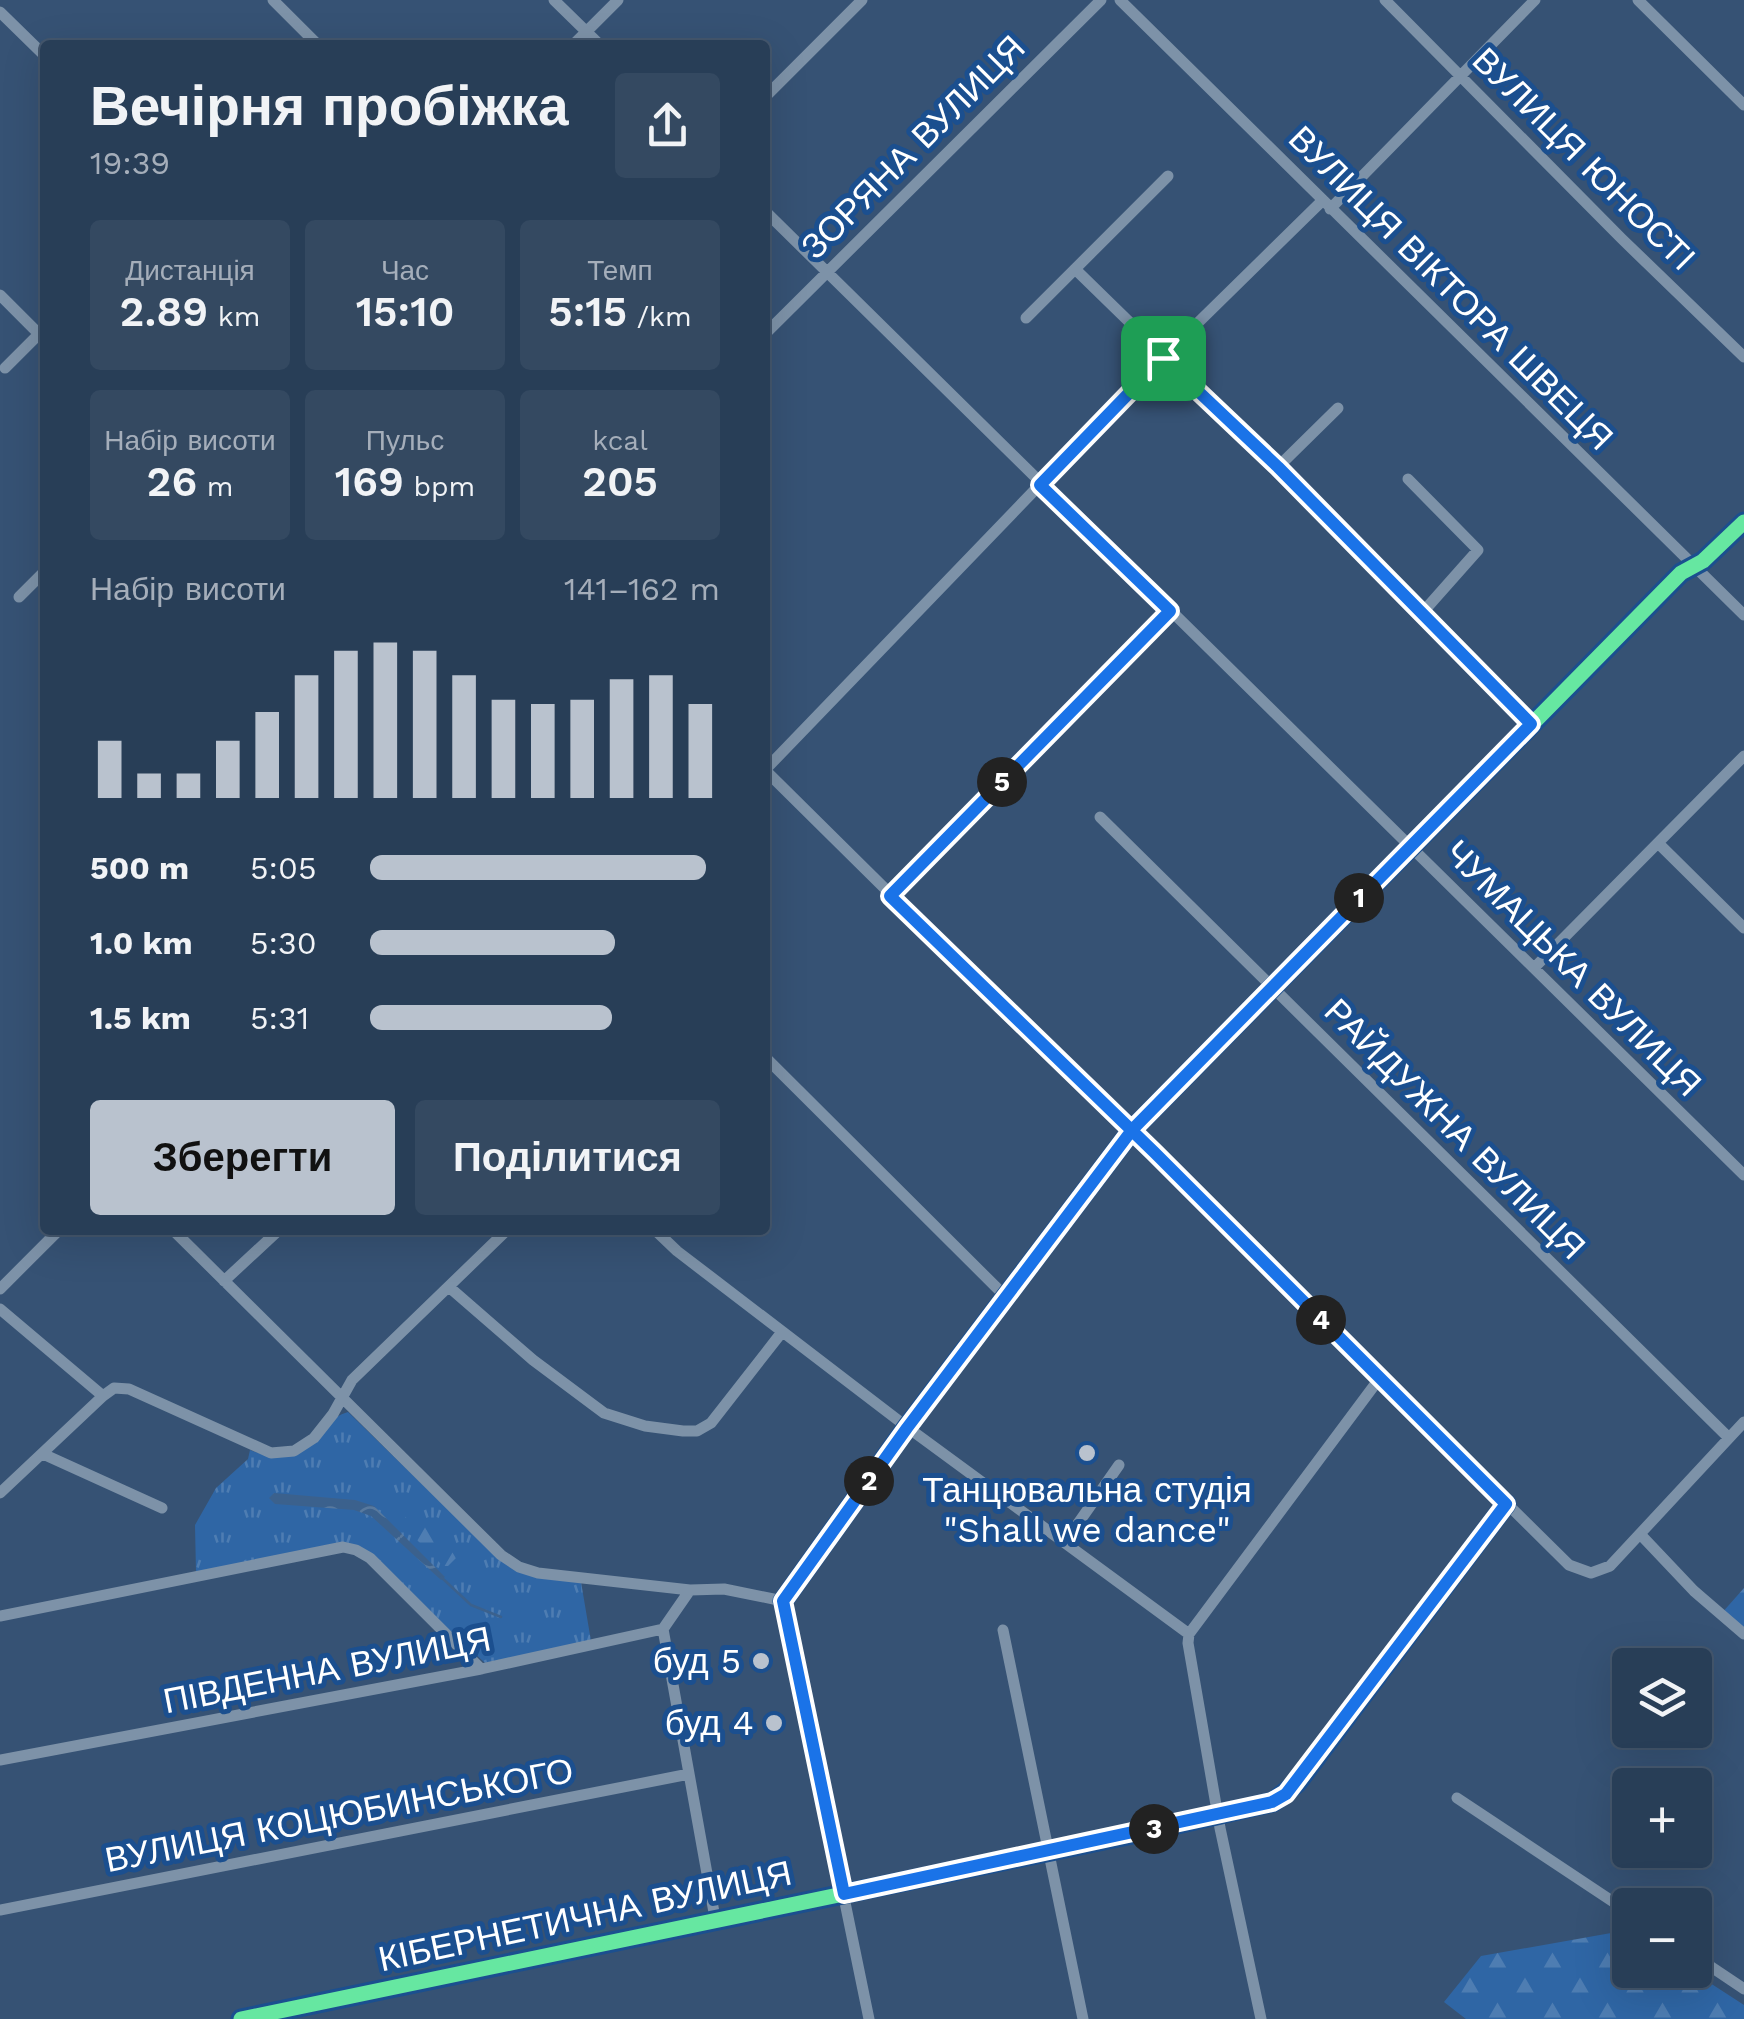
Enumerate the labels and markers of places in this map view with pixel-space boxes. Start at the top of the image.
pin [1121,316,1206,401]
pin: 5 [977,757,1027,807]
pin: 1 [1334,873,1384,923]
pin: 4 [1296,1295,1346,1345]
marker: Танцювальна студія "Shall we dance" [1076,1442,1098,1464]
pin: 2 [844,1456,894,1506]
place label: Танцювальна студія "Shall we dance" [922,1469,1252,1551]
place label: буд 5 [653,1640,741,1682]
marker: буд 5 [750,1650,772,1672]
place label: буд 4 [665,1702,754,1744]
marker: буд 4 [763,1712,785,1734]
pin: 3 [1129,1804,1179,1854]

